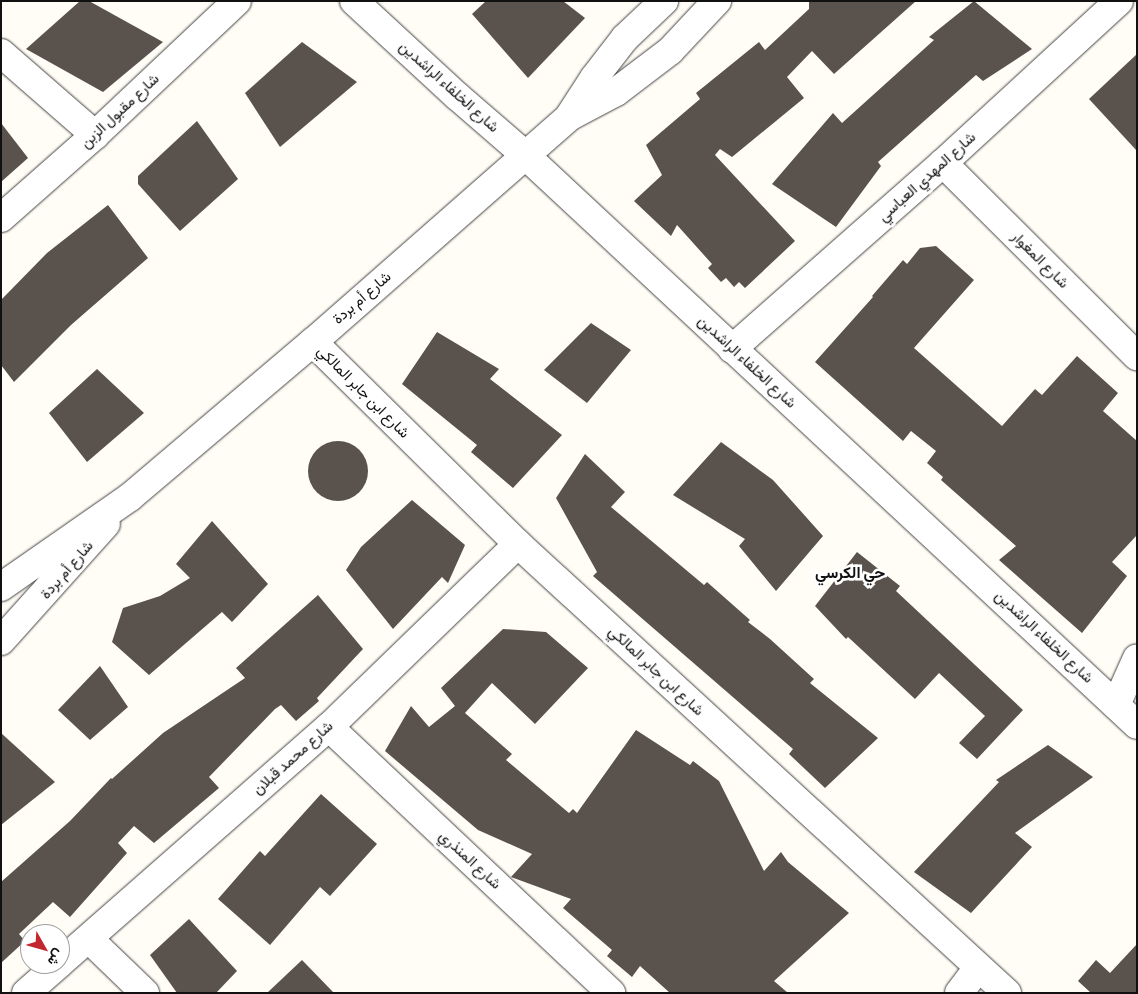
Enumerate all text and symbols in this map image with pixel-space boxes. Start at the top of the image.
street label: شارع الخلفاء الراشدين [395,38,503,136]
street label: شارع مقبول الزبن [77,70,163,152]
street label: شارع المهدي العباسي [874,128,980,226]
street label: شارع المغوار [1008,228,1072,292]
street label: شارع أم بردة [329,268,395,328]
street label: شارع الخلفاء الراشدين [694,312,800,412]
street label: شارع ابن جابر المالكي [313,342,413,442]
street label: شارع أم بردة [37,537,97,603]
district label: حي الكرسي [815,563,885,583]
street label: شارع الخلفاء الراشدين [991,587,1097,687]
street label: شارع ابن جابر المالكي [605,622,707,720]
street label: شارع محمد قبلان [249,717,337,799]
street label: شارع المنذري [435,827,505,893]
north arrow [20,924,70,974]
text: ش [45,946,68,969]

